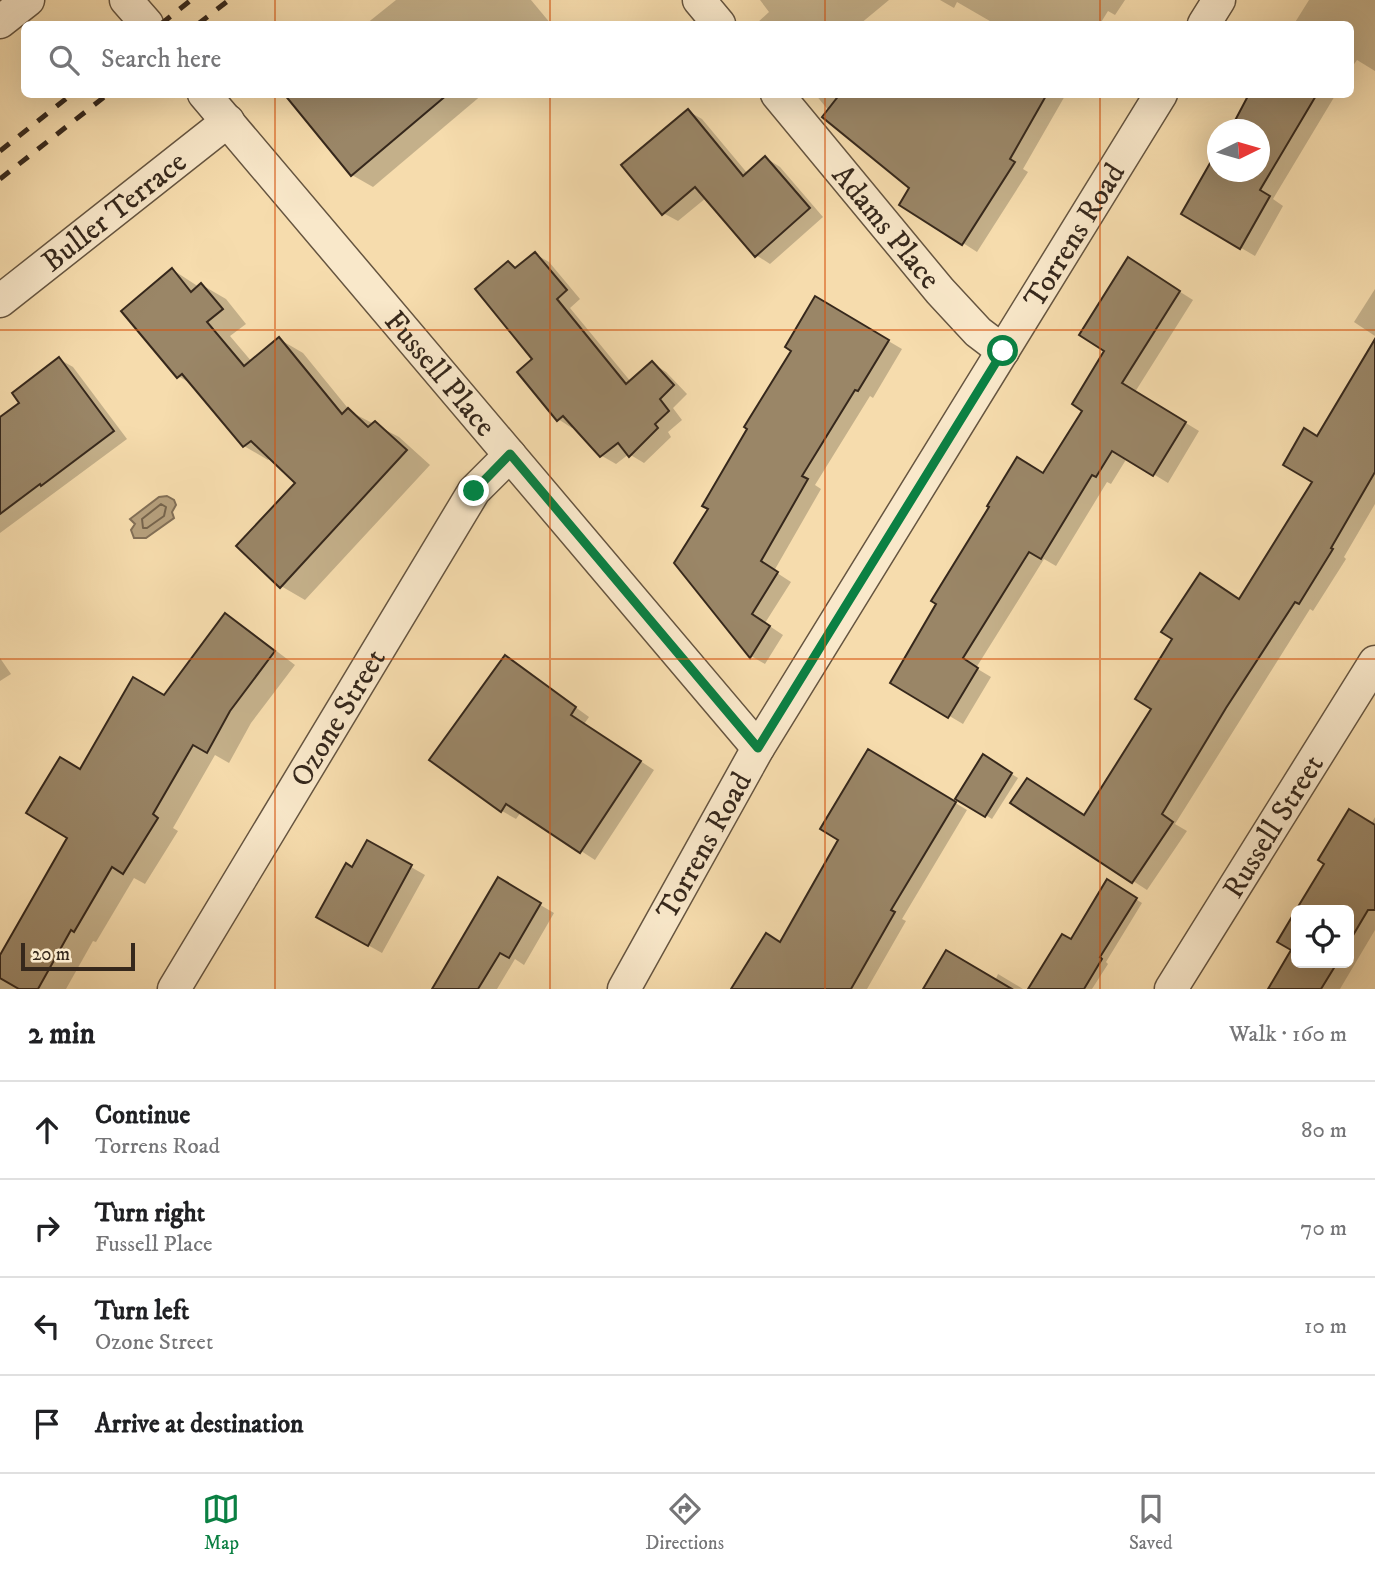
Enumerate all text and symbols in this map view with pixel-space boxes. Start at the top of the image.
search box [21,21,1354,98]
icon: search [45,41,83,79]
text: Search here [101,43,221,76]
north arrow [1207,119,1270,182]
street label: Buller Terrace [35,144,194,281]
street label: Torrens Road [1017,157,1134,315]
street label: Adams Place [823,158,948,297]
street label: Fussell Place [376,304,503,445]
route start [987,335,1018,366]
route end [458,475,489,506]
street label: Ozone Street [283,643,395,794]
street label: Russell Street [1215,748,1333,906]
street label: Torrens Road [649,766,761,927]
map controls [1291,905,1354,968]
button: locate [1291,905,1354,968]
scale bar [21,940,135,972]
text: 20 m [32,943,70,966]
text: 2 min [28,1016,95,1053]
text: Walk · 160 m [1229,1020,1347,1049]
text: Continue [95,1099,190,1132]
icon: ahead [28,1111,66,1149]
text: 80 m [1301,1116,1347,1145]
text: Torrens Road [95,1132,220,1161]
text: Turn right [95,1197,205,1230]
icon: right [28,1209,66,1247]
text: 70 m [1300,1214,1347,1243]
text: Fussell Place [95,1230,213,1259]
text: Turn left [95,1295,189,1328]
icon: left [28,1307,66,1345]
text: 10 m [1304,1312,1347,1341]
text: Ozone Street [95,1328,213,1357]
icon: arrive [28,1405,66,1443]
text: Arrive at destination [95,1408,304,1441]
tab: Map [202,1490,240,1555]
tab: Directions [645,1490,724,1555]
tab: Saved [1129,1490,1173,1555]

